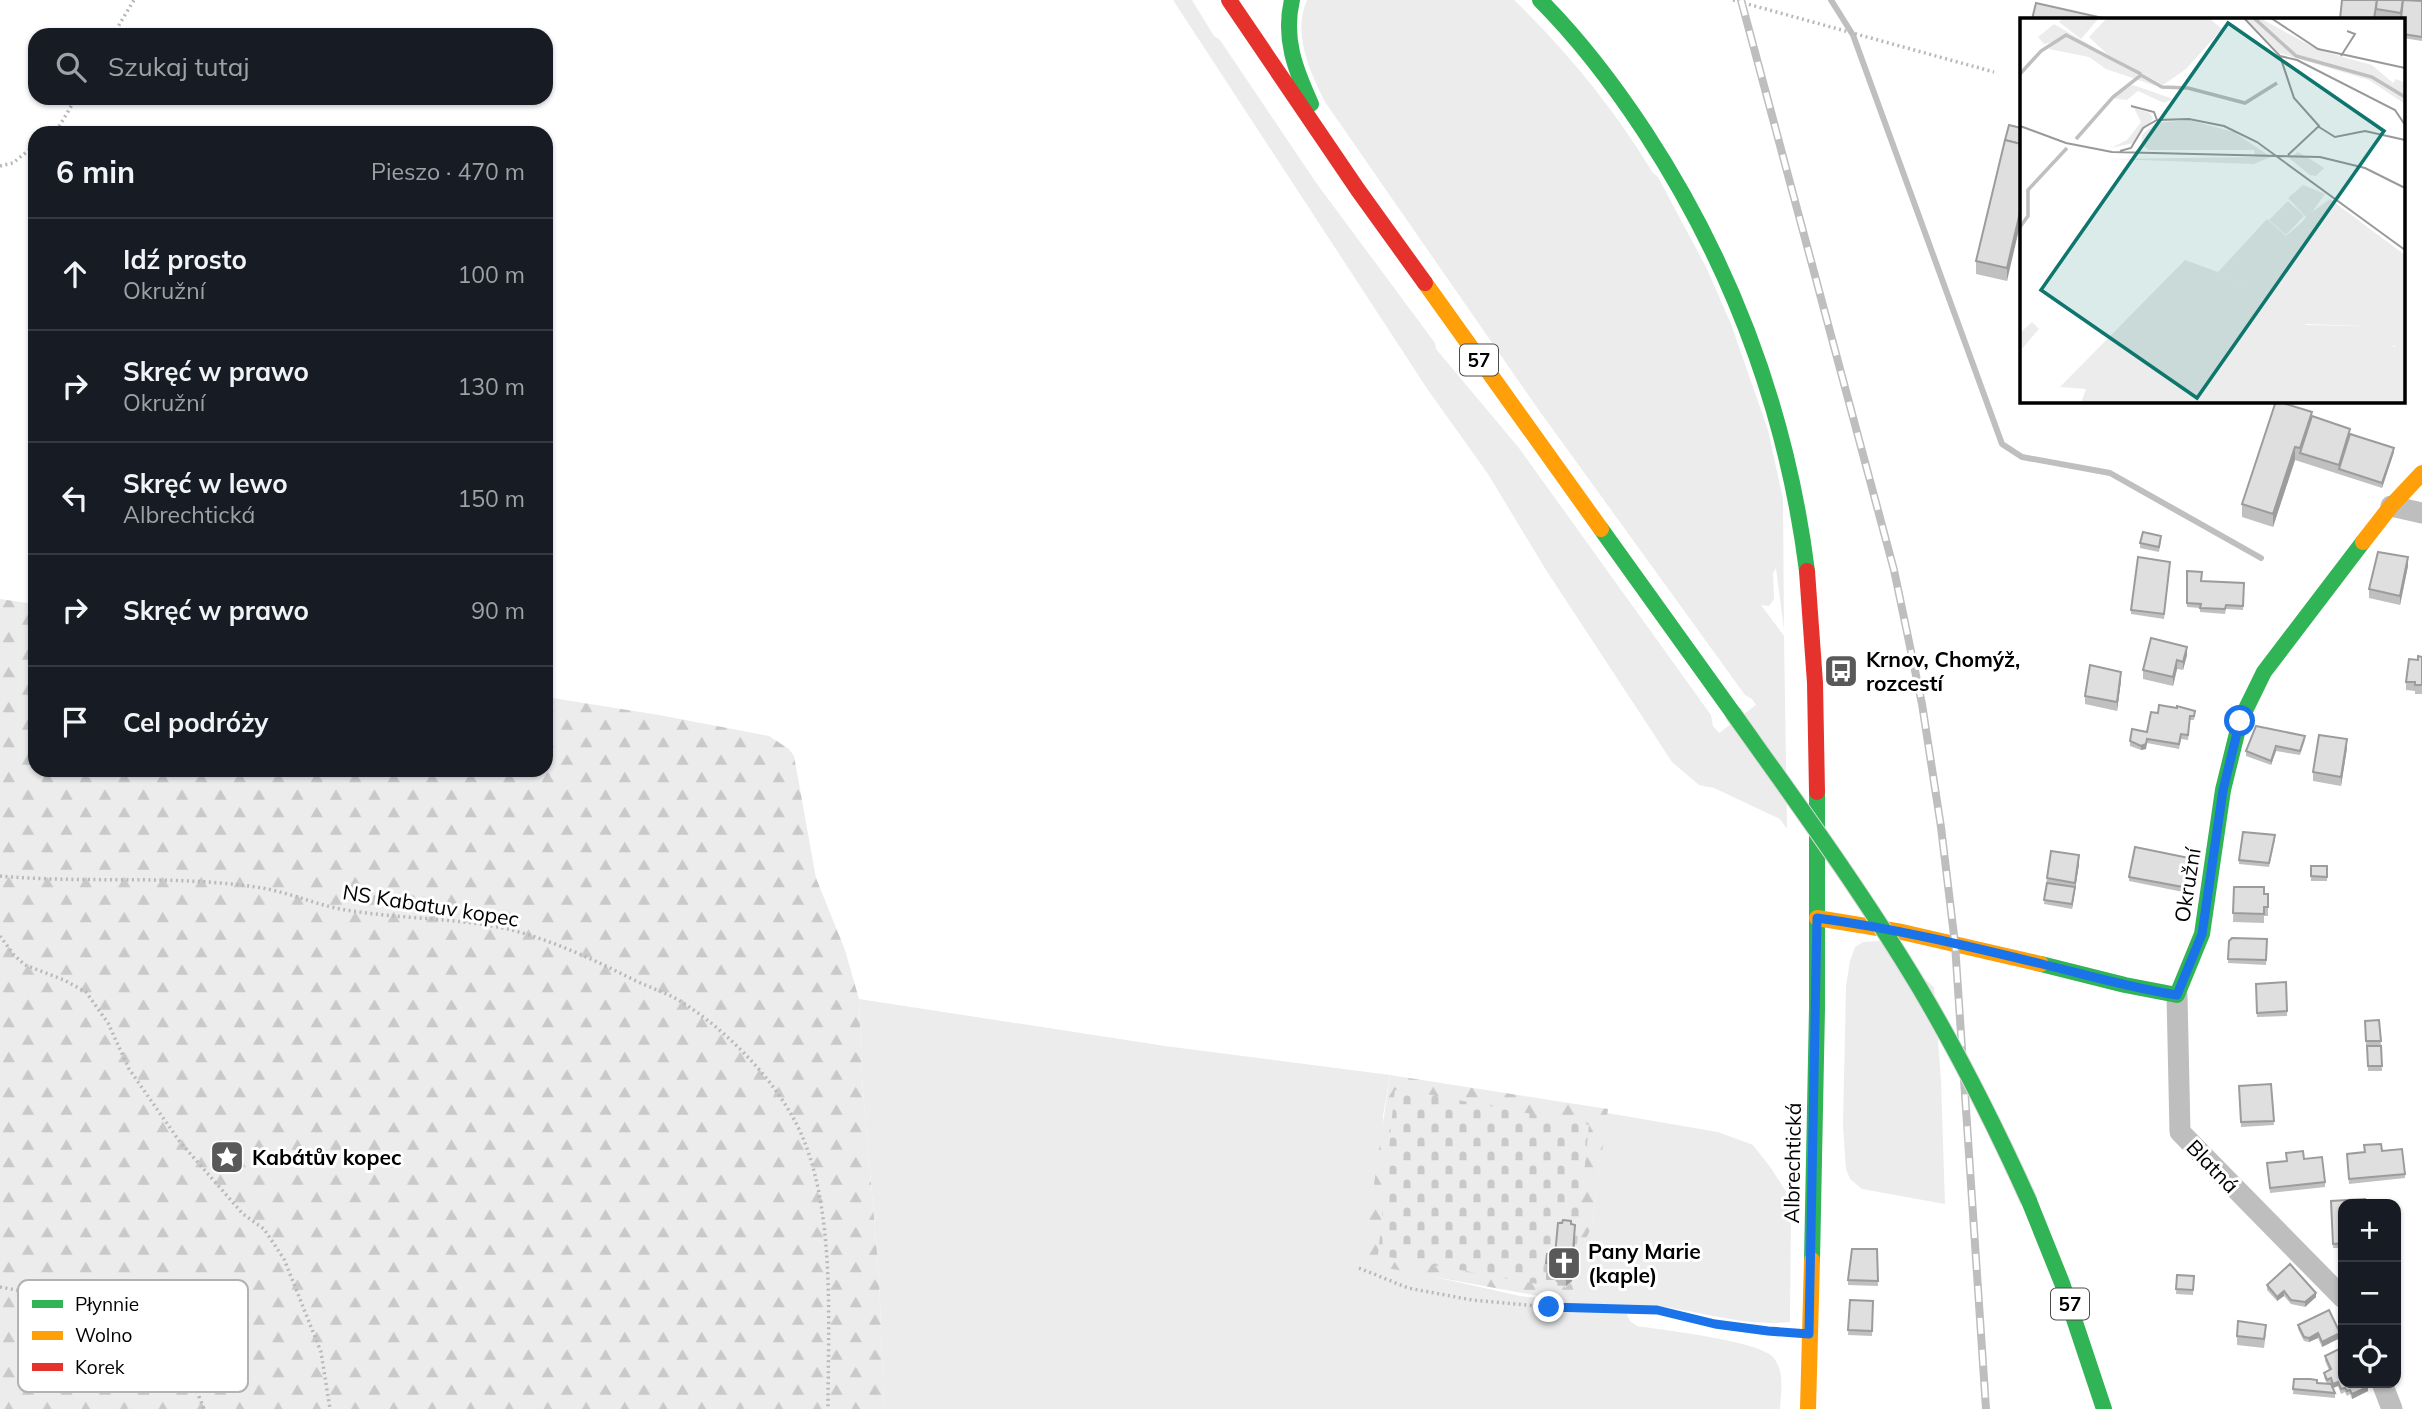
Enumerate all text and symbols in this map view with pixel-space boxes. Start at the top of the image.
inset map [2020,18,2404,402]
search box [28,28,553,105]
icon: search [52,48,90,86]
text: Szukaj tutaj [108,50,250,83]
text: 6 min [56,153,135,191]
text: Pieszo · 470 m [371,157,525,186]
text: Idź prosto [123,243,247,276]
icon: ahead [56,255,94,293]
text: 100 m [457,260,525,289]
text: Okružní [123,276,205,305]
road number: 57 [1460,344,1498,376]
text: Skręć w prawo [123,355,309,388]
icon: right [56,367,94,405]
text: 130 m [457,372,525,401]
text: Okružní [123,388,205,417]
text: Skręć w lewo [123,467,288,500]
icon: left [56,479,94,517]
text: 150 m [457,484,525,513]
text: Albrechtická [123,500,255,529]
icon: right [56,591,94,629]
text: Skręć w prawo [123,594,309,627]
text: 90 m [471,596,525,625]
place label: Krnov, Chomýž, rozcestí [1866,646,2020,696]
bus stop icon: Krnov, Chomýž, rozcestí [1822,652,1860,690]
icon: arrive [56,703,94,741]
route start [2224,705,2255,736]
text: Cel podróży [123,706,268,739]
street label: Okružní [2168,845,2206,924]
street label: NS Kabatuv kopec [341,878,521,932]
street label: Albrechtická [1778,1102,1806,1224]
street label: Blatná [2181,1134,2245,1198]
place icon: Kabátův kopec [208,1138,246,1176]
place label: Kabátův kopec [252,1144,402,1170]
map controls [2338,1199,2401,1388]
button: + [2338,1199,2401,1262]
place label: Pany Marie (kaple) [1588,1238,1701,1288]
church icon: Pany Marie (kaple) [1545,1244,1583,1282]
button: − [2338,1262,2401,1325]
legend [18,1280,248,1392]
road number: 57 [2051,1288,2089,1320]
route end [1533,1291,1564,1322]
text: Płynnie [75,1292,139,1316]
text: Wolno [75,1323,132,1347]
button: locate [2338,1325,2401,1388]
text: Korek [75,1355,125,1379]

